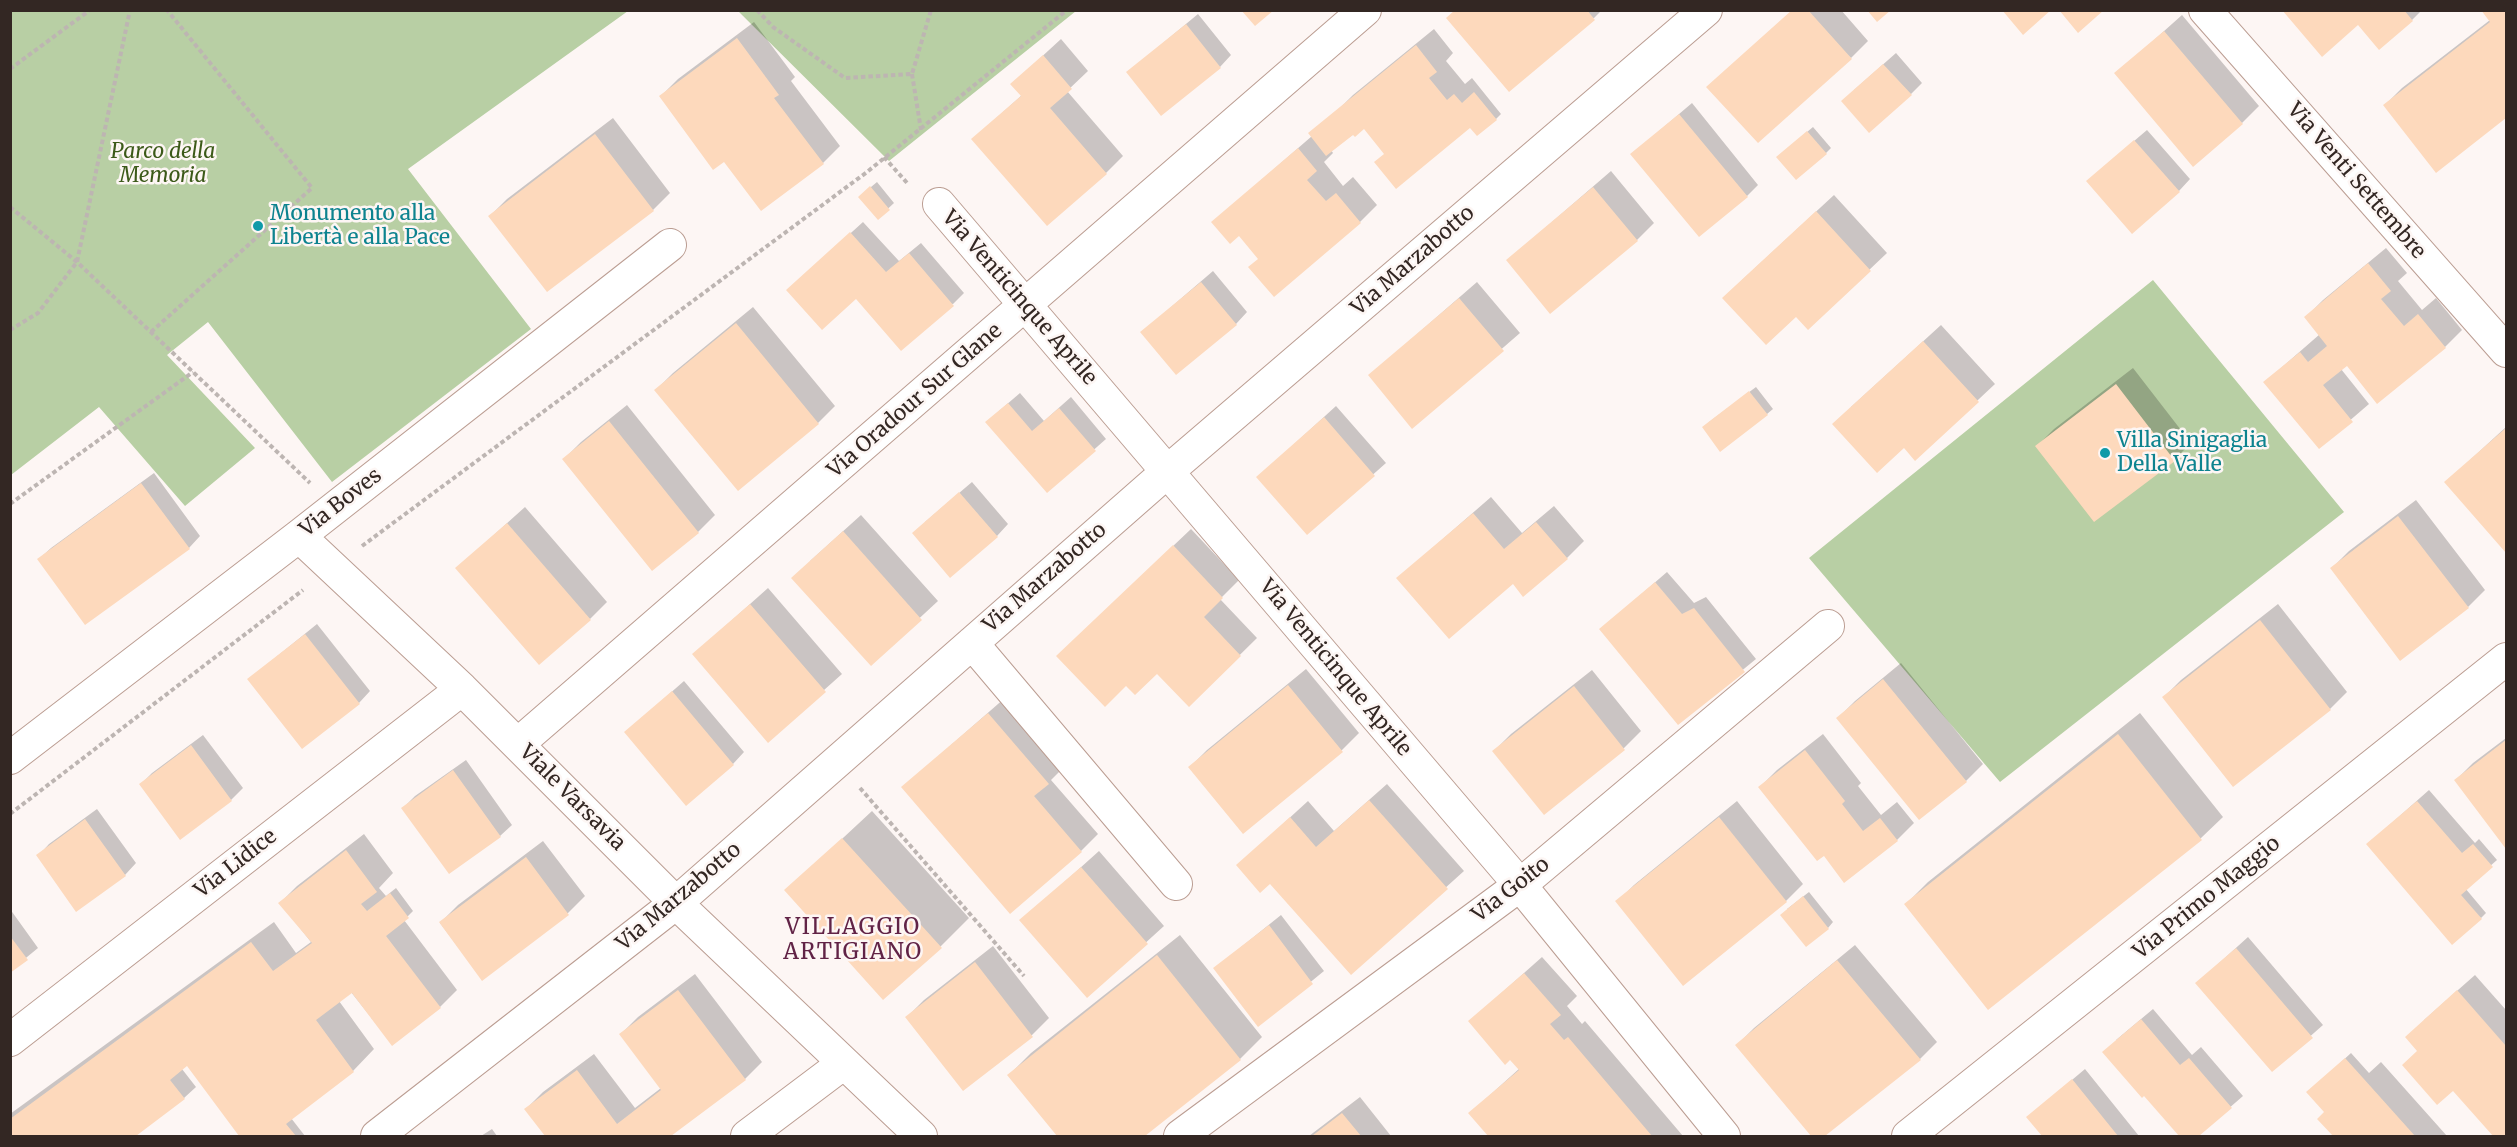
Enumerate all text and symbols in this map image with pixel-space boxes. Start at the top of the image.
street label: Via Venti Settembre [2281,98,2431,264]
park label: Parco della Memoria [111,139,215,189]
place label: Monumento alla Libertà e alla Pace [270,201,450,251]
street label: Via Marzabotto [1346,201,1480,321]
street label: Via Venticinque Aprile [936,206,1102,390]
marker: Monumento alla Libertà e alla Pace [251,219,265,233]
street label: Via Oradour Sur Glane [823,318,1007,484]
place label: Villa Sinigaglia Della Valle [2117,428,2267,478]
marker: Villa Sinigaglia Della Valle [2098,446,2112,460]
street label: Via Boves [295,463,387,543]
street label: Via Marzabotto [978,518,1112,638]
street label: Via Venticinque Aprile [1254,574,1416,762]
street label: Viale Varsavia [514,740,630,856]
street label: Via Lidice [190,824,282,904]
street label: Via Primo Maggio [2129,831,2285,965]
street label: Via Marzabotto [612,838,746,956]
street label: Via Goito [1467,852,1555,928]
district label: VILLAGGIO ARTIGIANO [783,915,923,966]

